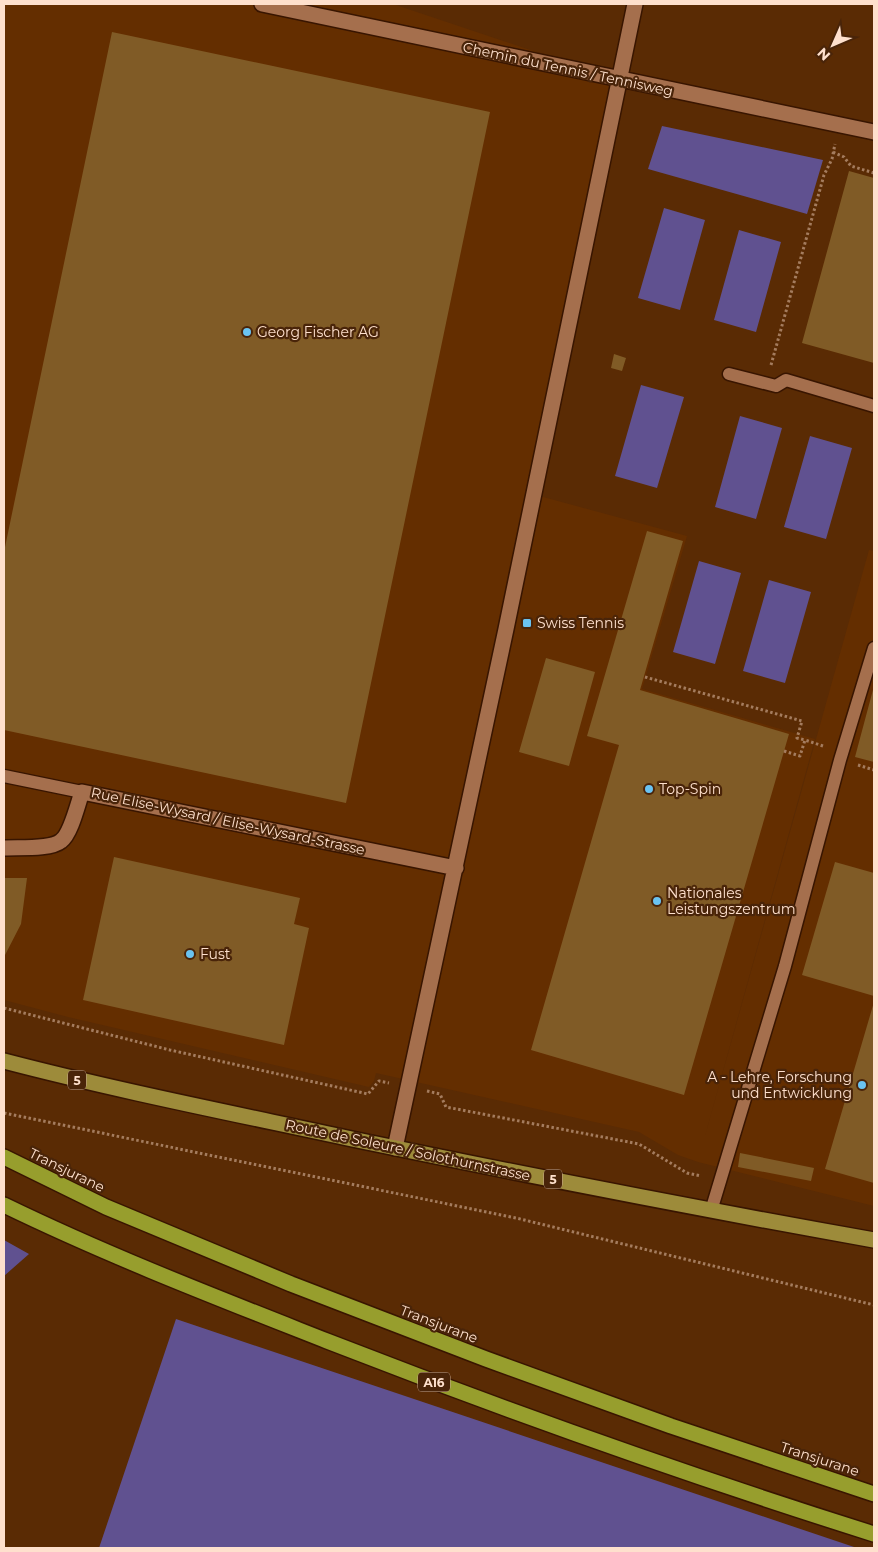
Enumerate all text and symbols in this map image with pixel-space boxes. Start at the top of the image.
north arrow [808,20,858,70]
street label: Chemin du Tennis / Tennisweg [461,38,675,100]
text: N [813,44,834,65]
place label: Georg Fischer AG [257,323,379,341]
marker: Georg Fischer AG [241,326,253,338]
place label: Swiss Tennis [537,614,624,632]
marker: Swiss Tennis [521,617,533,629]
place label: Top-Spin [659,780,721,798]
street label: Rue Elise-Wysard / Elise-Wysard-Strasse [89,783,367,859]
marker: Top-Spin [643,783,655,795]
place label: Nationales Leistungszentrum [667,884,796,918]
marker: Nationales Leistungszentrum [651,895,663,907]
place label: Fust [200,945,231,963]
marker: Fust [184,948,196,960]
place label: A - Lehre, Forschung und Entwicklung [707,1068,852,1102]
road number: 5 [68,1070,86,1090]
marker: A - Lehre, Forschung und Entwicklung [856,1079,868,1091]
street label: Route de Soleure / Solothurnstrasse [284,1115,532,1185]
street label: Transjurane [26,1144,108,1196]
road number: 5 [544,1170,562,1188]
street label: Transjurane [398,1301,480,1347]
road number: A16 [418,1372,450,1391]
street label: Transjurane [778,1438,862,1480]

